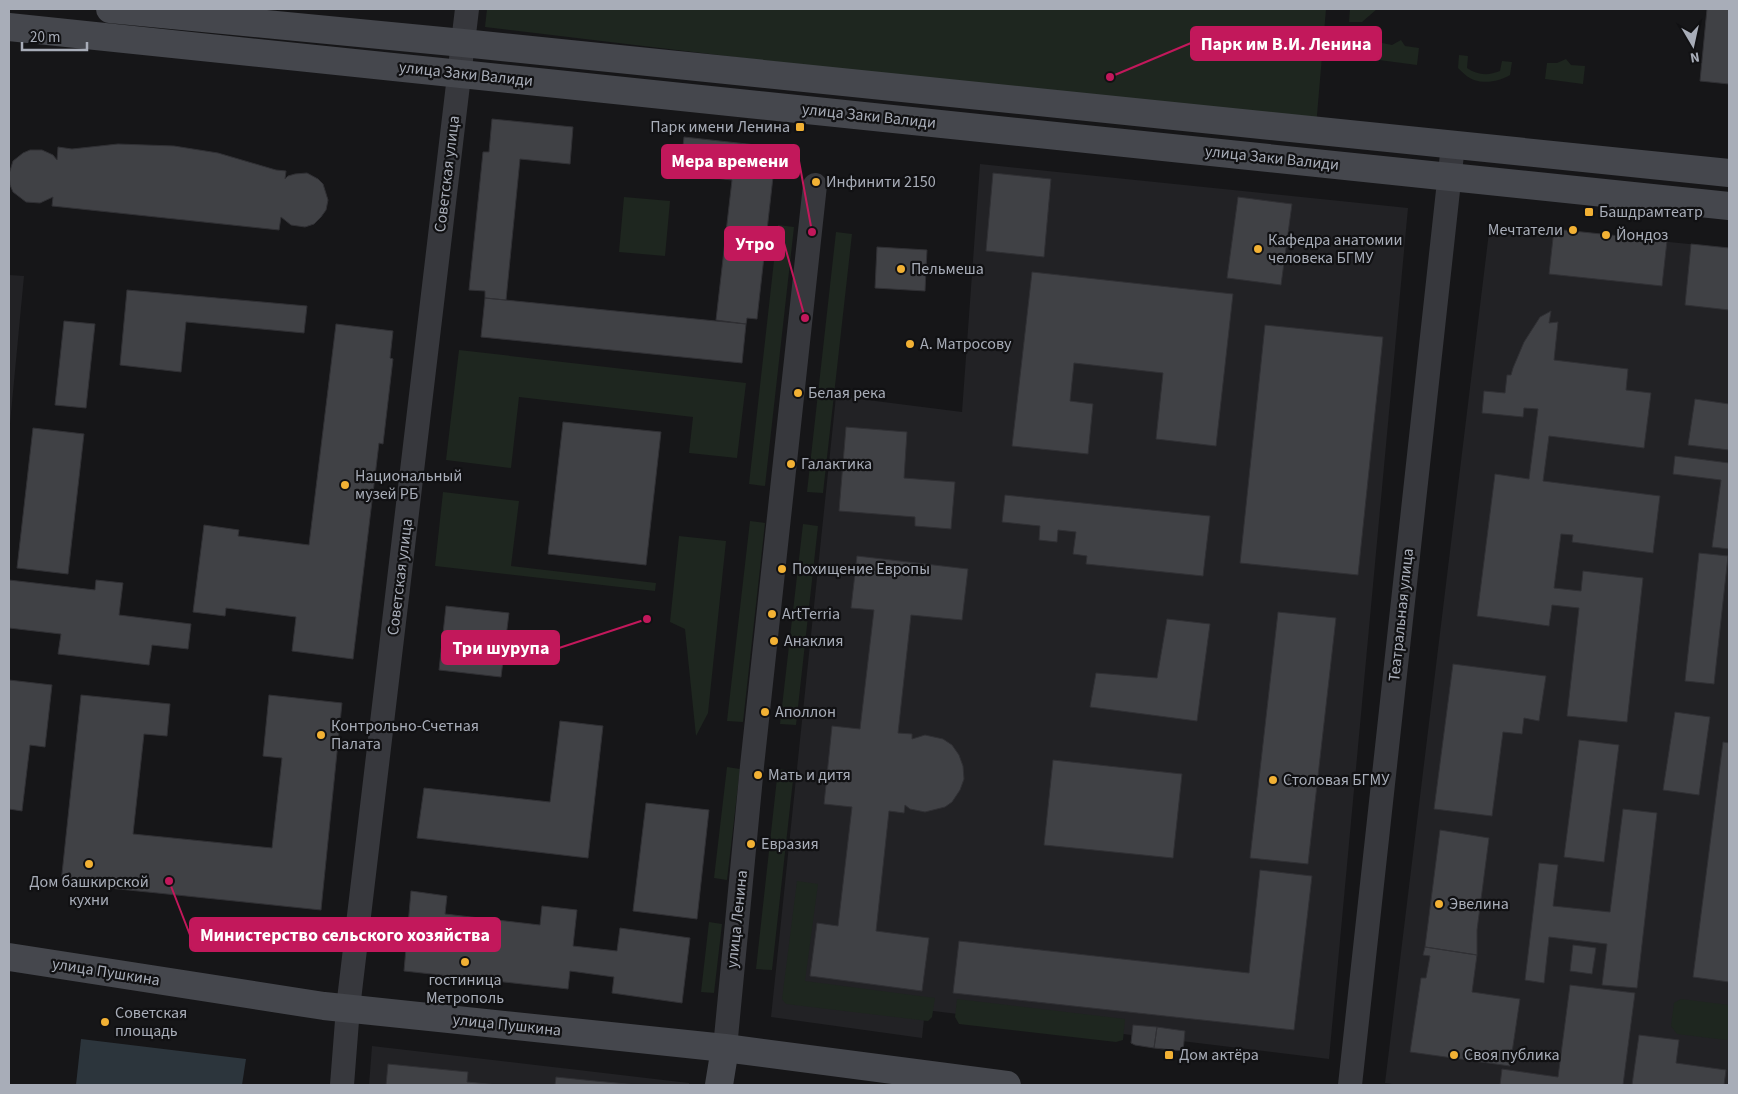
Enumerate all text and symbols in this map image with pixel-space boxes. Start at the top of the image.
scale bar [22,20,88,52]
north arrow [1668,20,1718,70]
text: 20 m [30,27,60,48]
callout: Парк им В.И. Ленина [1191,27,1381,60]
text: Парк им В.И. Ленина [1201,32,1371,57]
text: N [1689,46,1701,67]
street label: улица Заки Валиди [398,56,534,92]
street label: улица Заки Валиди [801,98,937,134]
street label: Советская улица [429,114,465,234]
place label: Парк имени Ленина [650,116,790,138]
marker: Парк имени Ленина [794,121,806,133]
street label: улица Заки Валиди [1204,140,1340,176]
callout: Мера времени [662,145,799,178]
text: Мера времени [671,149,789,174]
place label: Инфинити 2150 [826,171,936,193]
marker: Инфинити 2150 [810,176,822,188]
place label: Башдрамтеатр [1599,201,1703,223]
marker: Башдрамтеатр [1583,206,1595,218]
place label: Мечтатели [1488,219,1563,241]
marker: Мечтатели [1567,224,1579,236]
place label: Йондоз [1616,224,1668,246]
callout: Утро [725,227,784,260]
place label: Кафедра анатомии человека БГМУ [1268,229,1403,269]
marker: Йондоз [1600,229,1612,241]
text: Утро [736,232,774,257]
marker: Кафедра анатомии человека БГМУ [1252,243,1264,255]
place label: Пельмеша [911,258,984,280]
marker: Пельмеша [895,263,907,275]
place label: А. Матросову [920,333,1012,355]
marker: А. Матросову [904,338,916,350]
place label: Белая река [808,382,886,404]
marker: Белая река [792,387,804,399]
place label: Галактика [801,453,872,475]
marker: Галактика [785,458,797,470]
place label: Национальный музей РБ [355,465,462,505]
marker: Национальный музей РБ [339,479,351,491]
street label: Советская улица [382,517,418,637]
street label: Театральная улица [1383,547,1419,683]
place label: Похищение Европы [792,558,930,580]
marker: Похищение Европы [776,563,788,575]
place label: ArtTerria [782,603,840,625]
marker: ArtTerria [766,608,778,620]
place label: Анаклия [784,630,843,652]
callout: Три шурупа [442,631,559,664]
marker: Анаклия [768,635,780,647]
text: Три шурупа [453,636,549,661]
place label: Аполлон [775,701,836,723]
marker: Аполлон [759,706,771,718]
place label: Контрольно-Счетная Палата [331,715,479,755]
marker: Контрольно-Счетная Палата [315,729,327,741]
place label: Мать и дитя [768,764,851,786]
marker: Мать и дитя [752,769,764,781]
place label: Столовая БГМУ [1283,769,1390,791]
marker: Столовая БГМУ [1267,774,1279,786]
place label: Евразия [761,833,819,855]
marker: Евразия [745,838,757,850]
marker: Дом башкирской кухни [83,858,95,870]
street label: улица Ленина [721,869,753,969]
place label: Дом башкирской кухни [29,871,149,911]
place label: Эвелина [1449,893,1509,915]
marker: Эвелина [1433,898,1445,910]
callout: Министерство сельского хозяйства [190,918,500,951]
text: Министерство сельского хозяйства [200,923,490,948]
street label: улица Пушкина [50,953,162,991]
marker: гостиница Метрополь [459,956,471,968]
place label: гостиница Метрополь [426,969,504,1009]
place label: Советская площадь [115,1002,187,1042]
street label: улица Пушкина [452,1008,562,1042]
marker: Советская площадь [99,1016,111,1028]
place label: Дом актёра [1179,1044,1259,1066]
place label: Своя публика [1464,1044,1560,1066]
marker: Дом актёра [1163,1049,1175,1061]
marker: Своя публика [1448,1049,1460,1061]

